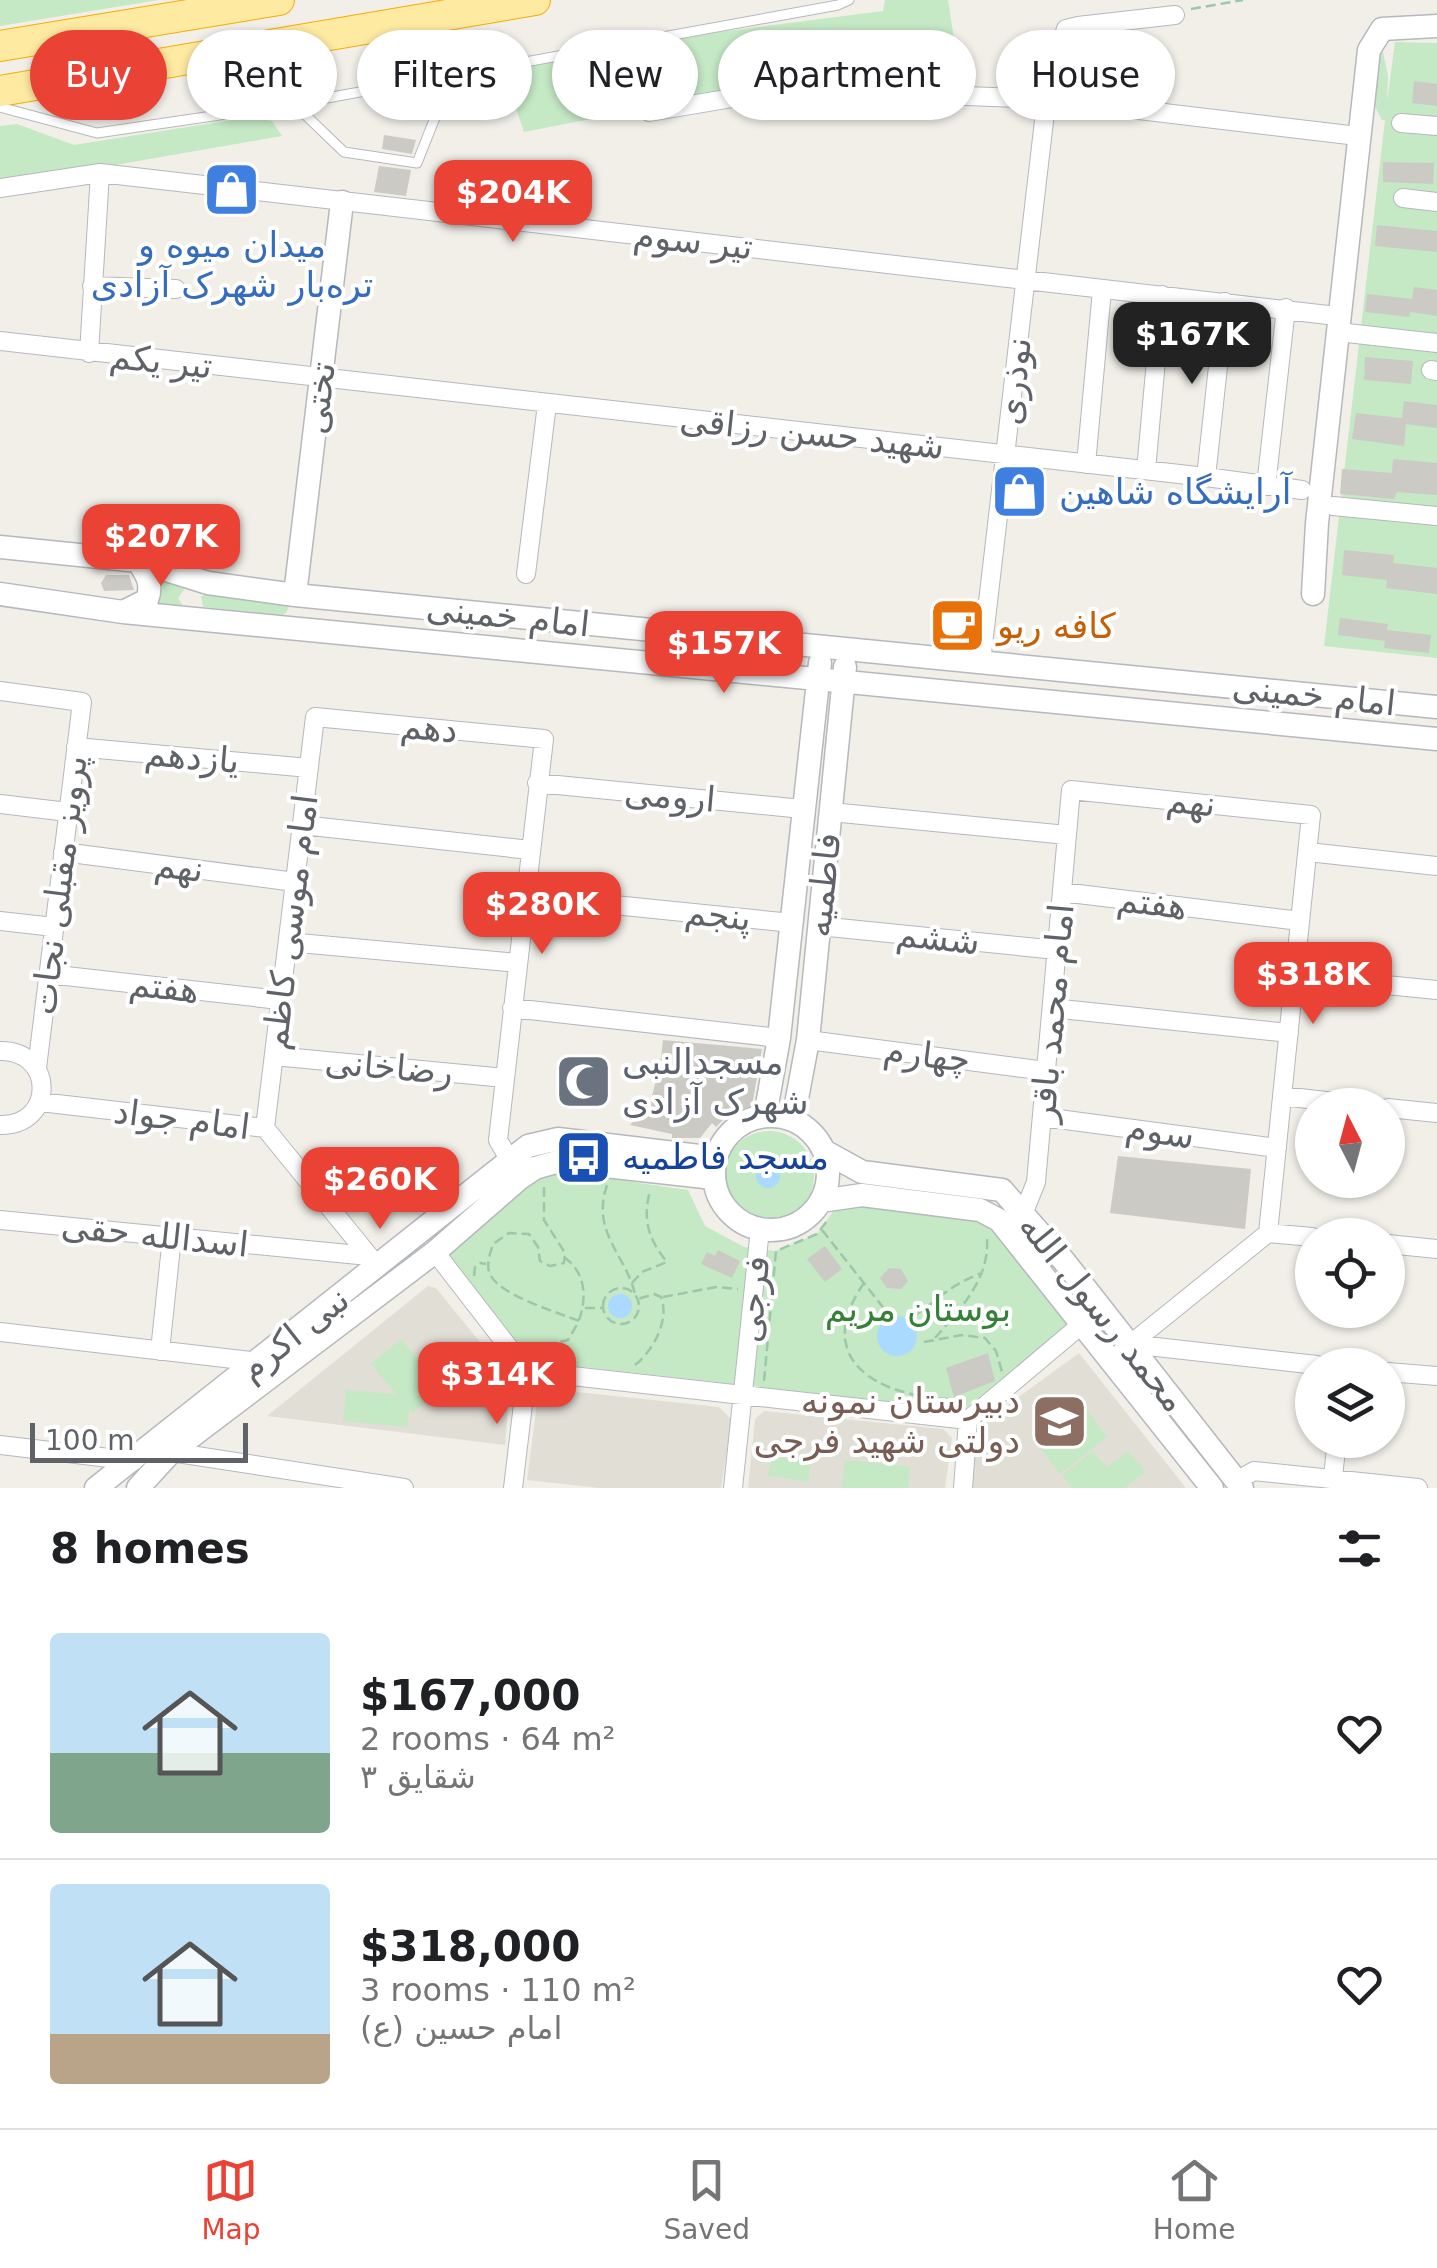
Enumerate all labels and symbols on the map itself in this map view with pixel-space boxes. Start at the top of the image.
shop icon: میدان میوه و تره‌بار شهرک آزادی [202,159,262,219]
pin: $204K [443,160,583,245]
street label: تیر سوم [631,215,755,268]
place label: میدان میوه و تره‌بار شهرک آزادی [91,225,373,306]
pin: $167K [1122,302,1262,387]
street label: نوذری [989,335,1040,427]
street label: تیر یکم [108,336,214,387]
street label: تختی [295,360,343,436]
street label: شهید حسن رزاقی [678,399,946,468]
shop icon: آرایشگاه شاهین [990,462,1050,522]
place label: آرایشگاه شاهین [1059,470,1294,513]
pin: $207K [91,504,231,589]
street label: امام خمینی [424,588,592,644]
cafe icon: کافه ریو [928,596,988,656]
place label: کافه ریو [995,606,1116,647]
pin: $157K [654,611,794,696]
street label: امام خمینی [1230,667,1398,723]
street label: دهم [399,706,459,751]
street label: یازدهم [143,733,241,782]
street label: پرویز مقبلی نجات [23,753,96,1017]
street label: ارومی [623,772,717,821]
street label: نهم [1164,780,1218,825]
street label: امام موسی کاظم [254,792,326,1052]
street label: فاطمیه [798,831,848,939]
street label: نهم [152,844,206,891]
pin: $280K [472,872,612,957]
street label: هفتم [1115,879,1189,928]
street label: پنجم [683,892,753,939]
street label: امام محمد باقر [1022,902,1082,1126]
street label: ششم [894,914,982,963]
pin: $318K [1243,942,1383,1027]
street label: هفتم [127,963,201,1012]
street label: چهارم [881,1030,973,1081]
street label: رضاخانی [323,1041,455,1094]
place label: مسجدالنبی شهرک آزادی [622,1042,809,1123]
mosque icon: مسجدالنبی شهرک آزادی [553,1052,613,1112]
north arrow [1295,1088,1405,1198]
street label: امام جواد [111,1091,252,1148]
street label: سوم [1123,1107,1197,1158]
bus stop icon: مسجد فاطمیه [553,1127,613,1187]
place label: مسجد فاطمیه [622,1137,829,1177]
pin: $260K [310,1147,450,1232]
street label: اسدالله حقی [60,1205,250,1265]
street label: محمد رسول الله [1010,1206,1195,1421]
street label: فرجی [729,1254,778,1344]
street label: نبی اکرم [231,1279,357,1390]
park label: بوستان مریم [825,1289,1011,1330]
pin: $314K [427,1342,567,1427]
place label: دبیرستان نمونه دولتی شهید فرجی [754,1381,1020,1462]
school or university icon: دبیرستان نمونه دولتی شهید فرجی [1029,1391,1089,1451]
scale bar [30,1418,248,1462]

